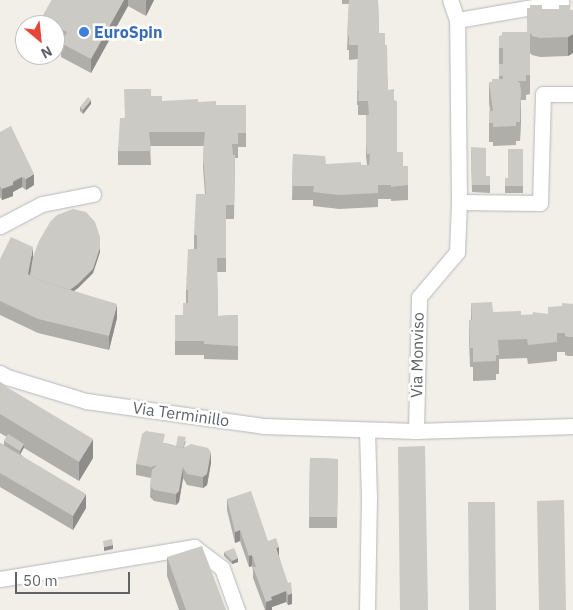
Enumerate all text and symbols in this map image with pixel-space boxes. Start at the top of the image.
north arrow [15,15,65,65]
place label: EuroSpin [94,22,162,42]
marker: EuroSpin [78,26,90,38]
text: N [38,42,55,63]
street label: Via Monviso [407,312,427,398]
street label: Via Terminillo [131,398,231,430]
scale bar [18,562,132,594]
text: 50 m [23,571,58,590]

